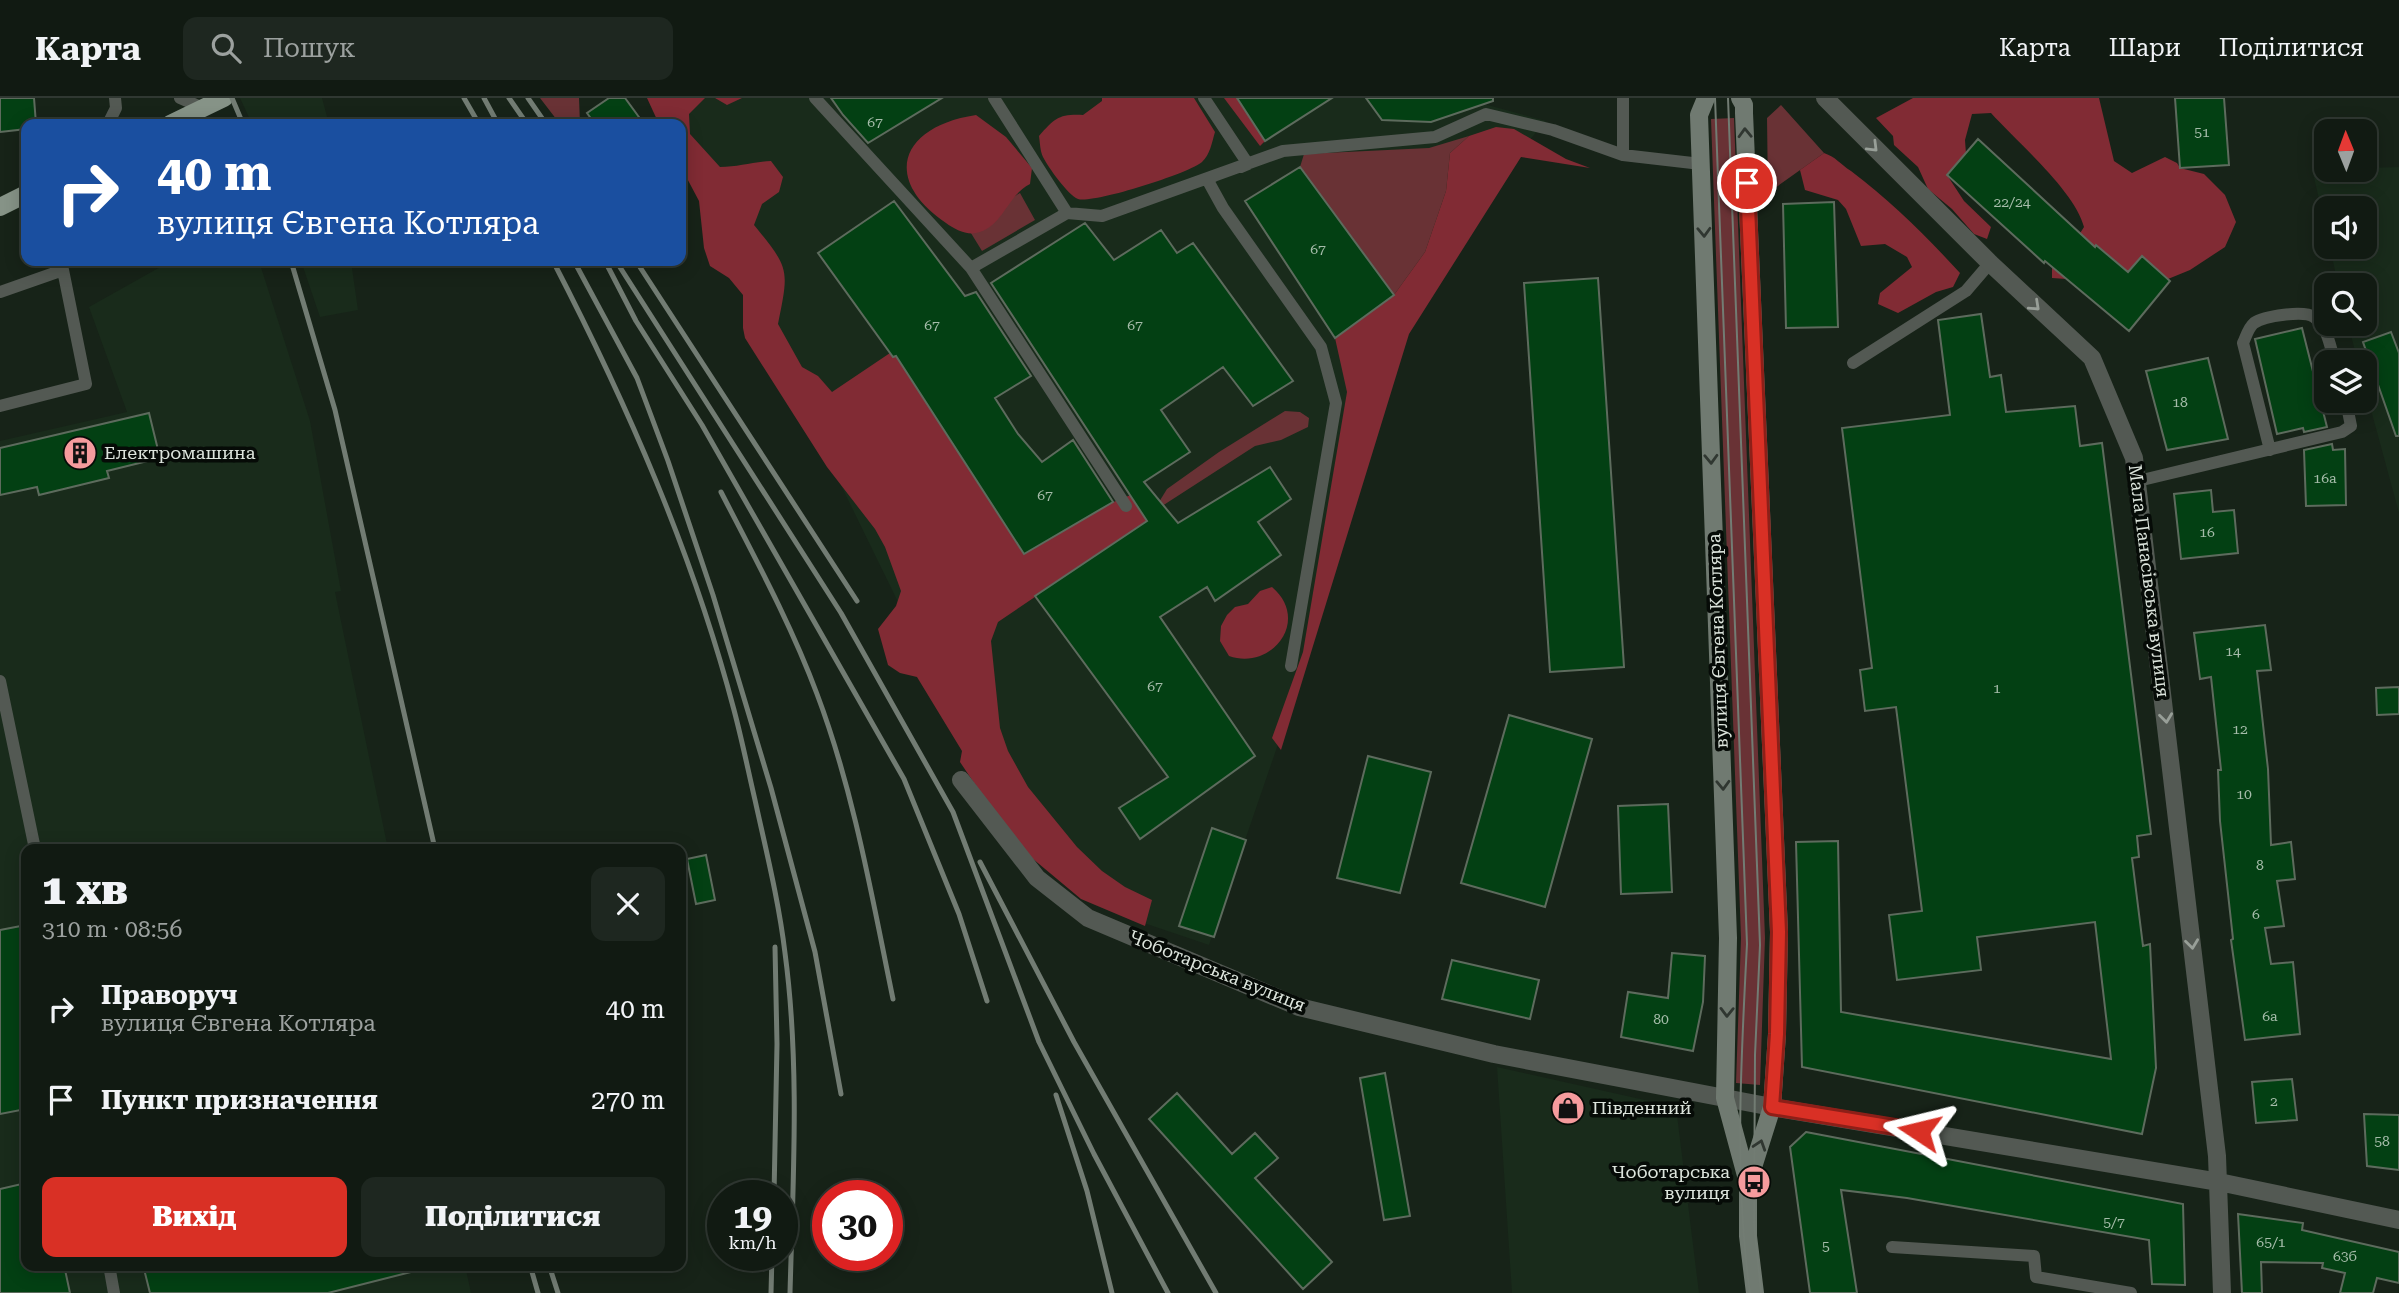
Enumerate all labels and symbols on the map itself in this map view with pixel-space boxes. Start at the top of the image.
house number: 67 [867,114,883,130]
north arrow [2314,119,2376,182]
house number: 51 [2194,124,2210,140]
one-way arrow [1738,127,1753,138]
one-way arrow [1864,138,1877,151]
pin [1717,153,1777,213]
house number: 22/24 [1993,194,2031,210]
one-way arrow [1696,227,1711,238]
house number: 67 [1310,241,1326,257]
one-way arrow [2027,297,2040,310]
house number: 67 [924,317,940,333]
house number: 67 [1127,317,1143,333]
house number: 18 [2172,394,2188,410]
building icon: Електромашина [61,434,99,472]
place label: Електромашина [104,442,256,463]
one-way arrow [1704,454,1719,465]
street label: Мала Панасівська вулиця [2125,463,2174,699]
house number: 16а [2313,470,2337,486]
house number: 67 [1037,487,1053,503]
house number: 16 [2199,524,2215,540]
street label: вулиця Євгена Котляра [1703,533,1732,749]
house number: 14 [2225,643,2241,659]
house number: 67 [1147,678,1163,694]
house number: 1 [1993,680,2001,696]
one-way arrow [2158,713,2173,724]
house number: 12 [2232,721,2248,737]
one-way arrow [1715,779,1730,790]
house number: 10 [2236,786,2252,802]
house number: 8 [2256,857,2264,873]
house number: 6 [2252,906,2260,922]
street label: Чоботарська вулиця [1126,925,1309,1016]
one-way arrow [2185,939,2200,950]
one-way arrow [1719,1007,1735,1018]
house number: 6а [2262,1008,2278,1024]
house number: 80 [1653,1011,1669,1027]
shop icon: Південний [1549,1089,1587,1127]
house number: 2 [2270,1093,2278,1109]
position arrow [1882,1094,1956,1168]
place label: Південний [1592,1097,1692,1118]
house number: 58 [2374,1133,2390,1149]
one-way arrow [1752,1139,1767,1151]
place label: Чоботарська вулиця [1612,1161,1730,1203]
bus stop icon: Чоботарська вулиця [1735,1163,1773,1201]
speed limit sign: 30 [812,1180,903,1271]
house number: 5/7 [2103,1214,2125,1230]
house number: 65/1 [2256,1234,2286,1250]
house number: 5 [1822,1238,1830,1254]
house number: 63б [2333,1248,2357,1264]

